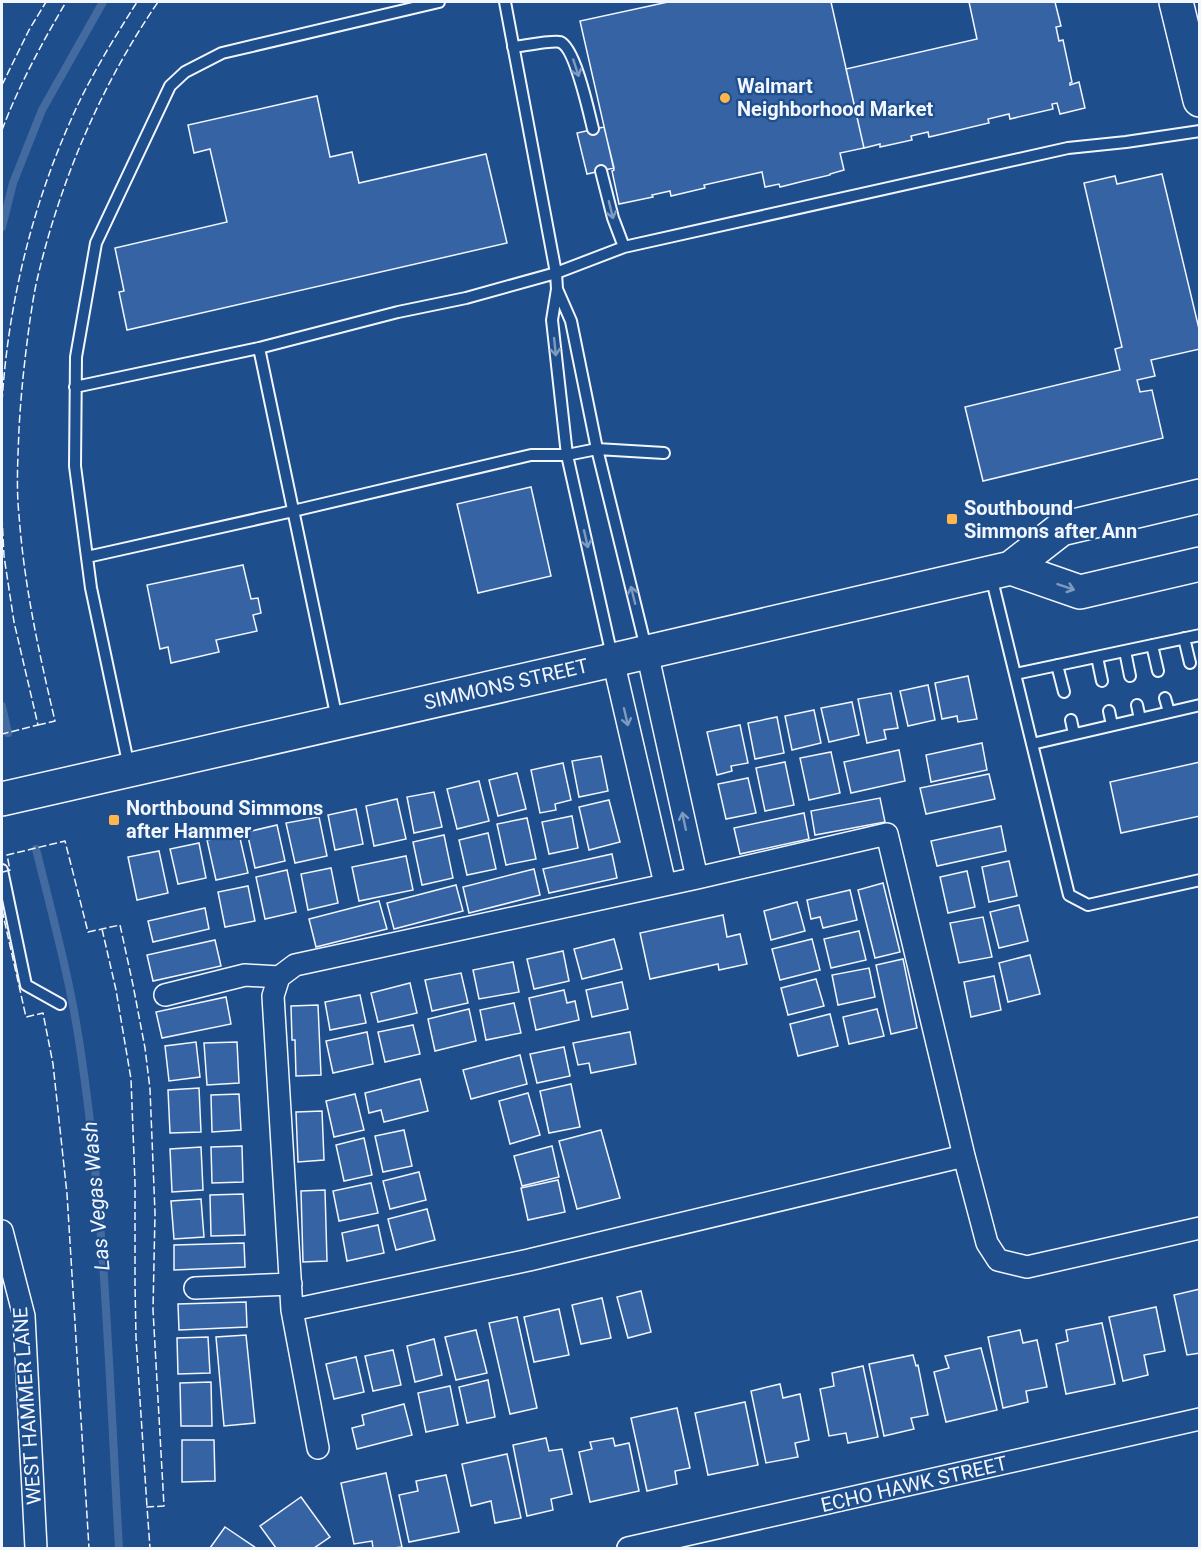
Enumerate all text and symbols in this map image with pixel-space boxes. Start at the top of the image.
one-way arrow [571,58,582,77]
place label: Walmart Neighborhood Market [737,74,934,121]
marker: Walmart Neighborhood Market [718,91,732,105]
one-way arrow [606,200,617,219]
one-way arrow [550,336,561,356]
place label: Southbound Simmons after Ann [964,496,1137,543]
marker: Southbound Simmons after Ann [945,512,959,526]
one-way arrow [580,529,592,548]
one-way arrow [1056,582,1075,593]
one-way arrow [626,586,638,605]
street label: SIMMONS STREET [421,653,591,715]
one-way arrow [621,707,632,727]
place label: Northbound Simmons after Hammer [126,796,323,843]
one-way arrow [678,812,689,831]
marker: Northbound Simmons after Hammer [107,813,121,827]
water label: Las Vegas Wash [78,1120,114,1272]
street label: WEST HAMMER LANE [8,1306,46,1506]
street label: ECHO HAWK STREET [819,1451,1010,1517]

